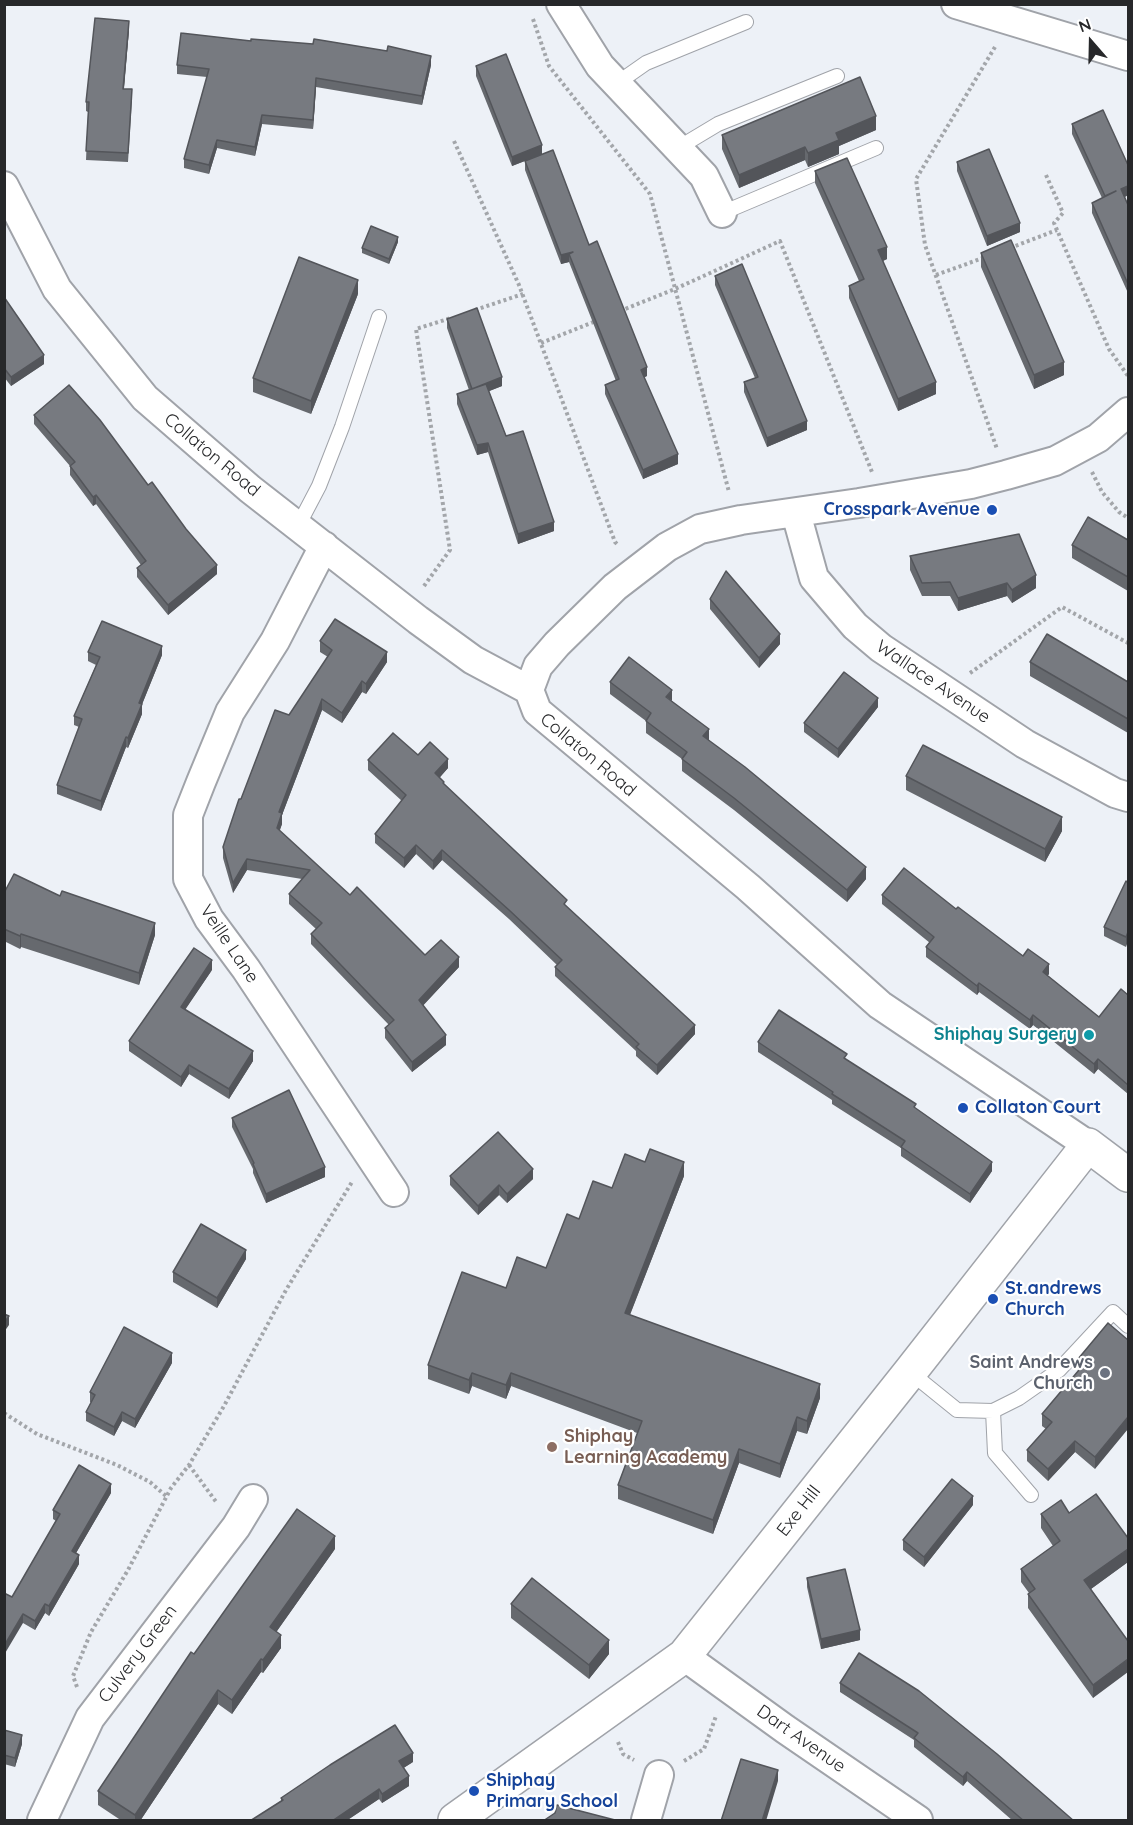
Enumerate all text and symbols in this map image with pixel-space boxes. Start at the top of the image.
north arrow [1061,12,1121,72]
text: N [1076,14,1094,36]
street label: Collaton Road [160,409,264,501]
place label: Crosspark Avenue [823,499,980,521]
marker: Crosspark Avenue [985,503,999,517]
street label: Wallace Avenue [872,636,994,728]
street label: Collaton Road [536,709,640,801]
street label: Veille Lane [195,901,263,987]
place label: Shiphay Surgery [934,1024,1077,1046]
marker: Shiphay Surgery [1082,1028,1096,1042]
place label: Collaton Court [975,1097,1101,1119]
marker: Collaton Court [956,1101,970,1115]
place label: St.andrews Church [1005,1278,1101,1320]
marker: St.andrews Church [986,1292,1000,1306]
place label: Saint Andrews Church [970,1352,1093,1394]
marker: Saint Andrews Church [1098,1366,1112,1380]
place label: Shiphay Learning Academy [564,1426,727,1468]
marker: Shiphay Learning Academy [545,1440,559,1454]
street label: Exe Hill [772,1481,826,1541]
street label: Culvery Green [94,1601,182,1707]
street label: Dart Avenue [752,1701,850,1777]
place label: Shiphay Primary School [486,1770,618,1812]
marker: Shiphay Primary School [467,1784,481,1798]

